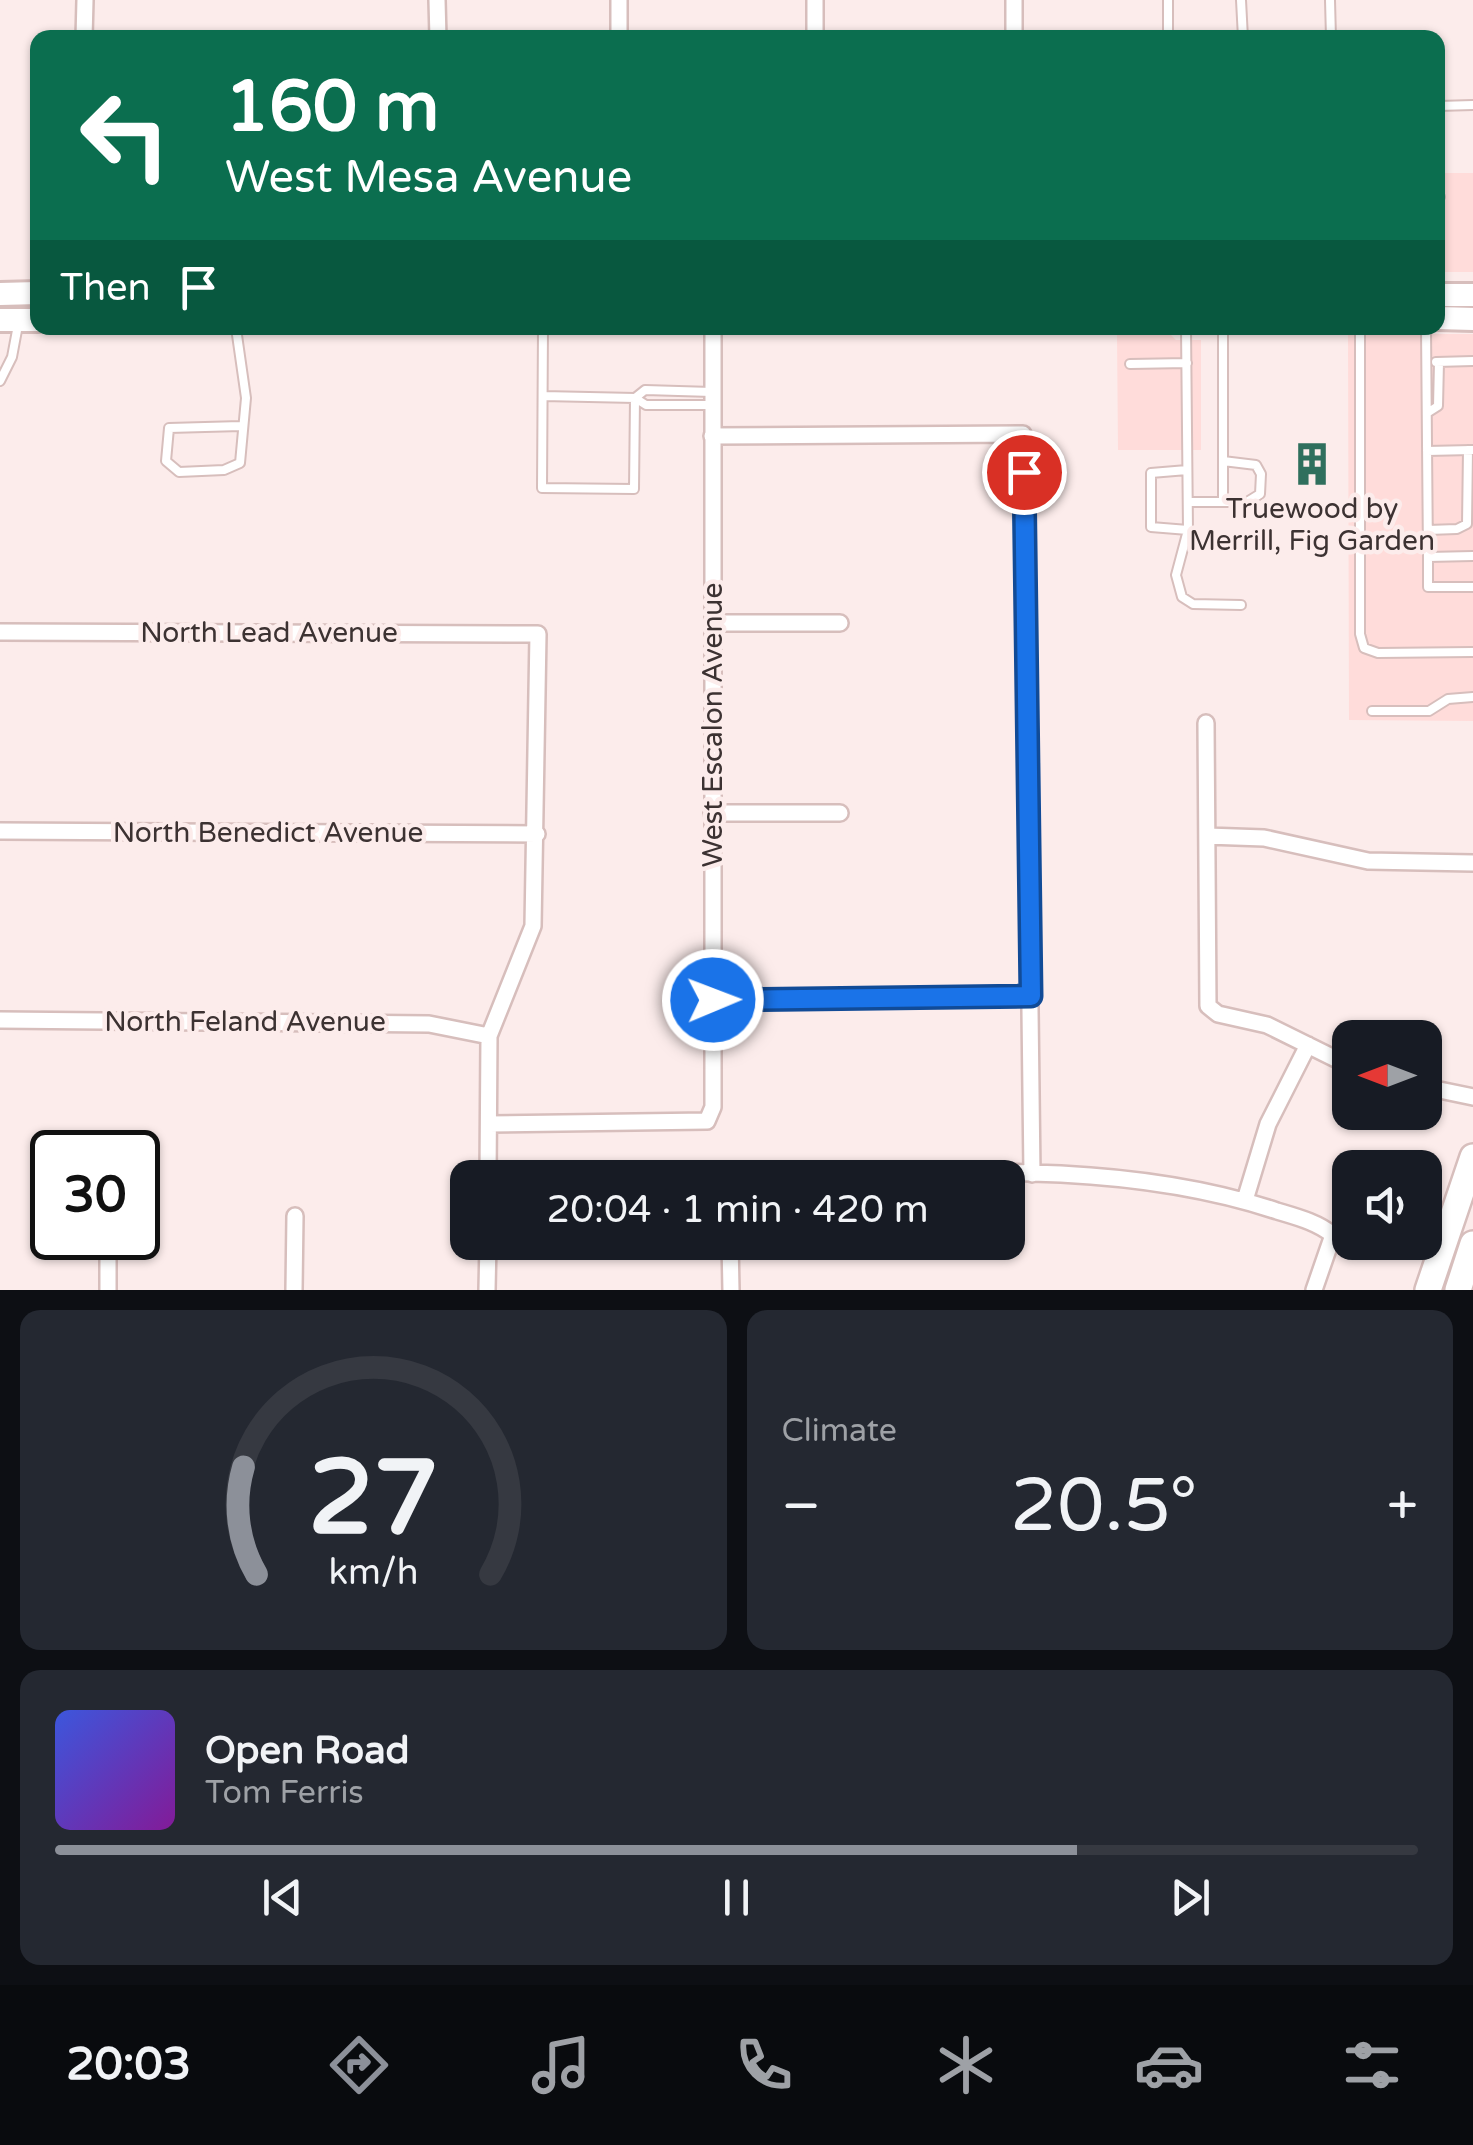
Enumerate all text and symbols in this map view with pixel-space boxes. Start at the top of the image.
text: 160 m [225,66,439,150]
icon: left [60,70,190,200]
text: West Mesa Avenue [225,151,632,205]
icon: arrive [171,260,226,315]
text: Then [60,265,151,311]
pin [982,430,1067,515]
building icon: Truewood by Merrill, Fig Garden [1288,440,1336,488]
icon: arrive [997,445,1052,500]
place label: Truewood by Merrill, Fig Garden [1189,492,1435,558]
street label: West Escalon Avenue [696,583,730,867]
street label: North Lead Avenue [140,616,398,650]
street label: North Benedict Avenue [113,816,423,850]
position arrow [661,948,765,1052]
street label: North Feland Avenue [104,1005,386,1039]
north arrow [1332,1020,1442,1130]
map controls [1332,1020,1442,1260]
speed limit sign: 30 [30,1130,160,1260]
button: sound [1332,1150,1442,1260]
text: 20:04 · 1 min · 420 m [546,1187,929,1233]
text: Climate [782,1412,897,1450]
text: 27 [308,1437,439,1562]
text: 20.5° [1010,1461,1198,1551]
text: − [782,1474,821,1540]
text: + [1387,1474,1418,1540]
text: km/h [328,1551,418,1594]
text: Open Road [205,1728,410,1774]
text: Tom Ferris [205,1774,364,1812]
icon: previous [255,1870,310,1925]
icon: pause [709,1870,764,1925]
icon: next [1163,1870,1218,1925]
icon: directions [324,2030,394,2100]
icon: music [526,2030,596,2100]
icon: phone [729,2030,799,2100]
icon: climate [931,2030,1001,2100]
icon: car [1134,2030,1204,2100]
icon: filters [1337,2030,1407,2100]
text: 20:03 [66,2038,191,2092]

